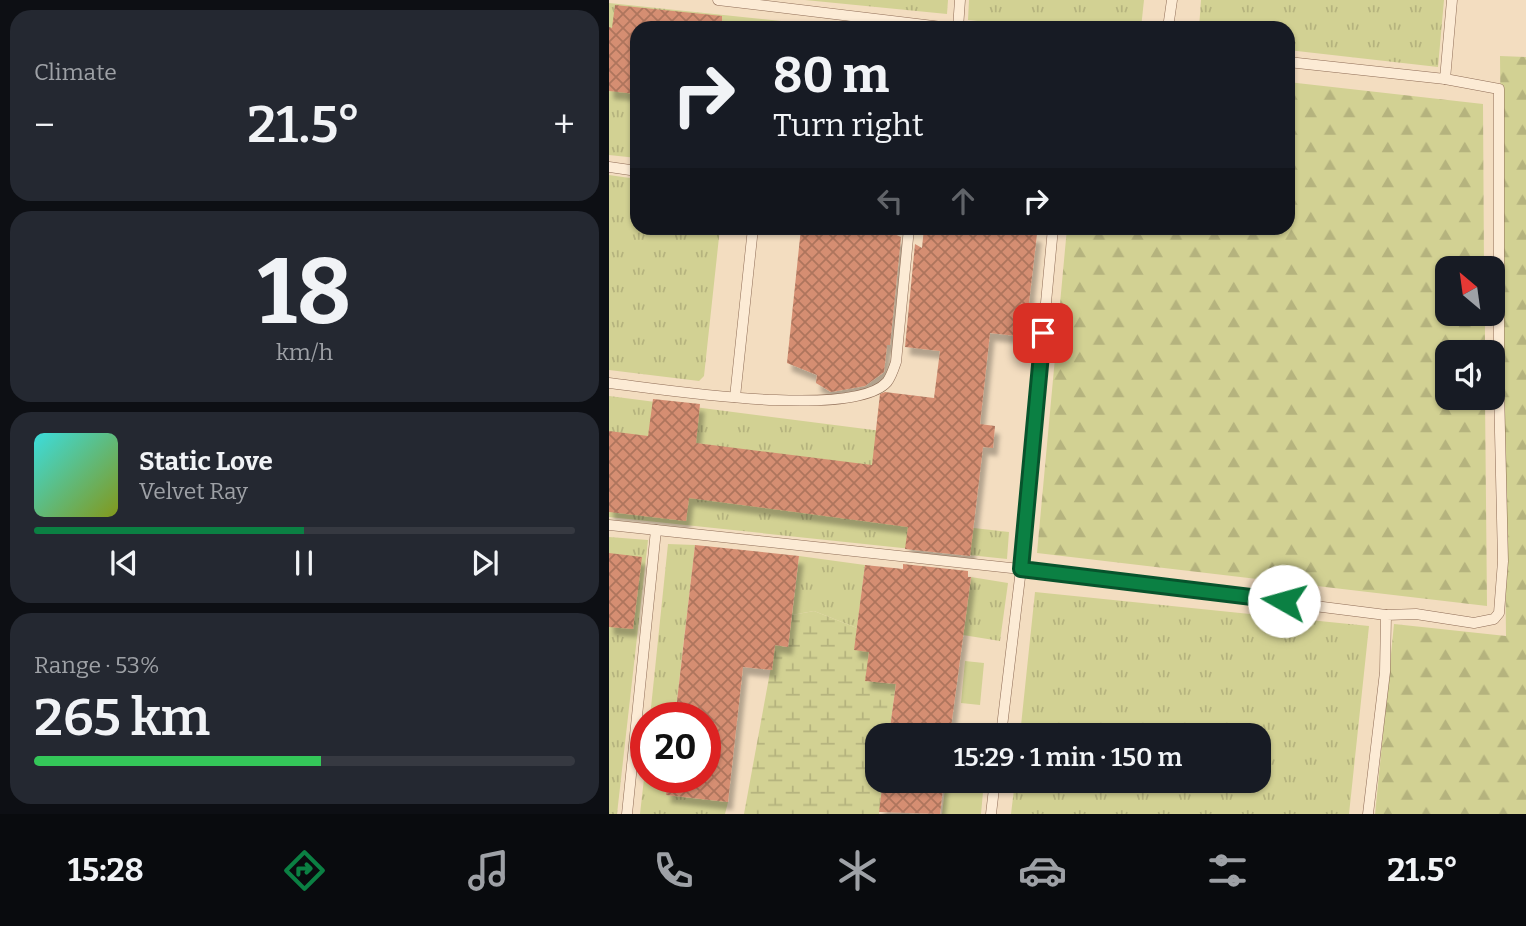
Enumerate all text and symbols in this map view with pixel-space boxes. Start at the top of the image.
text: 80 m [773,46,889,105]
icon: right [658,49,749,140]
text: Climate [34,58,117,86]
text: 21.5° [247,93,361,156]
text: − [34,102,55,148]
text: + [553,102,575,148]
text: Turn right [773,106,924,144]
icon: left [871,182,909,220]
icon: ahead [944,182,982,220]
icon: right [1017,182,1055,220]
text: 18 [257,238,352,347]
north arrow [1435,256,1505,326]
map controls [1435,256,1505,410]
pin [1013,303,1073,363]
icon: arrive [1024,314,1062,352]
text: km/h [276,338,333,366]
button: sound [1435,340,1505,410]
text: Static Love [139,446,273,477]
text: Velvet Ray [139,477,248,505]
icon: previous [105,544,143,582]
icon: pause [285,544,323,582]
icon: next [466,544,504,582]
position arrow [1247,564,1321,638]
text: Range · 53% [34,651,159,679]
text: 265 km [34,686,210,749]
speed limit sign: 20 [630,702,721,793]
text: 15:29 · 1 min · 150 m [954,742,1182,773]
icon: directions [280,846,329,895]
icon: music [464,846,513,895]
icon: phone [649,846,698,895]
icon: climate [833,846,882,895]
icon: car [1018,846,1067,895]
icon: filters [1203,846,1252,895]
text: 15:28 [68,851,144,889]
text: 21.5° [1387,851,1458,889]

